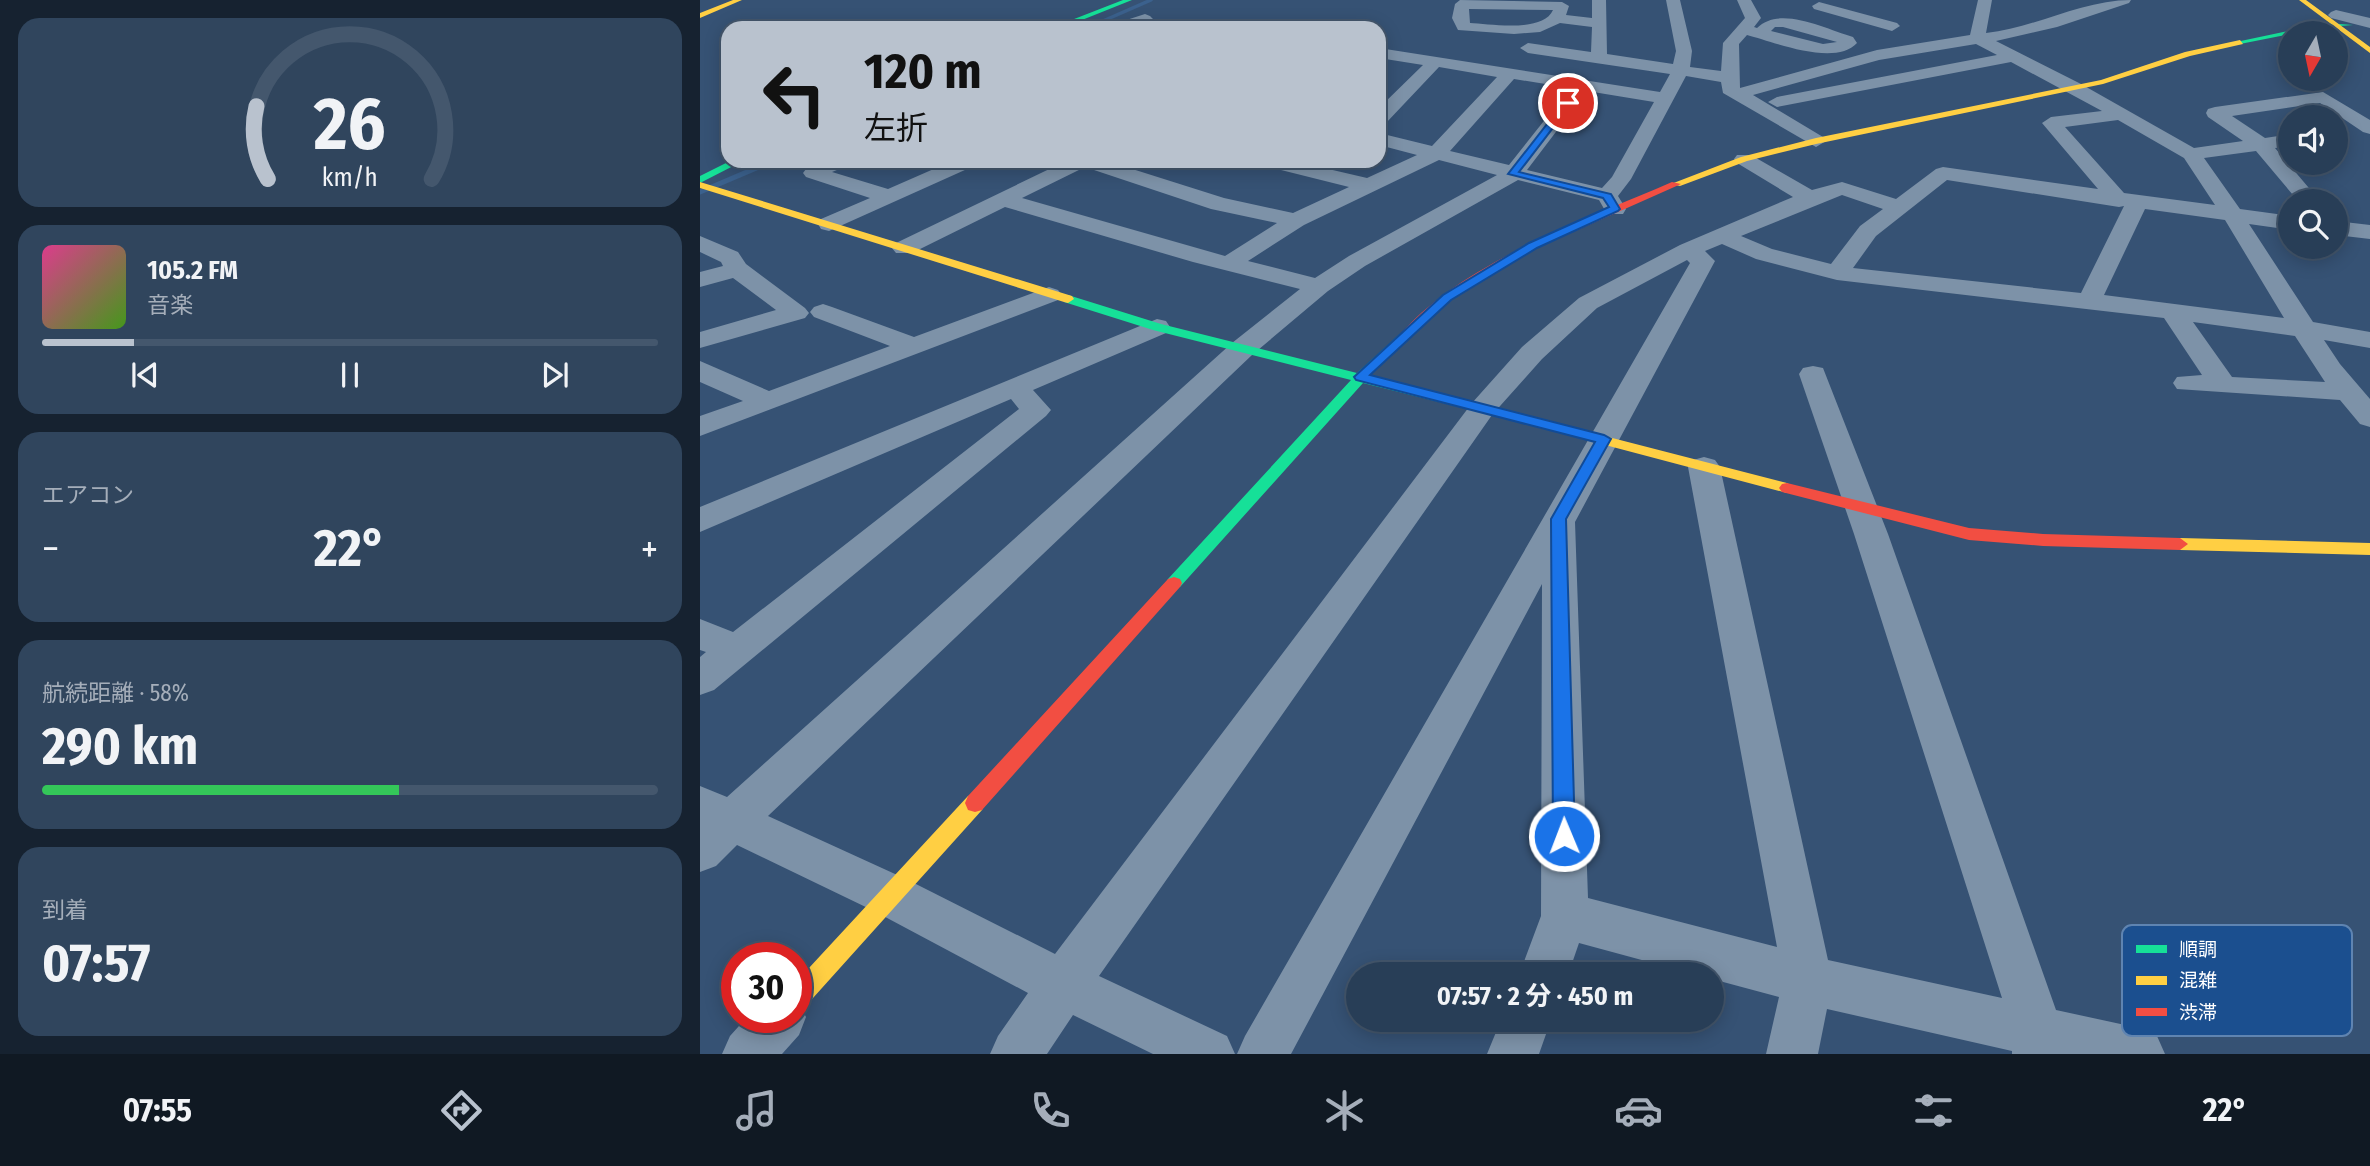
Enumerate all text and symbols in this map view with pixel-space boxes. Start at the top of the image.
north arrow [2278,21,2348,91]
map controls [2278,21,2348,259]
text: 120 m [864,42,982,101]
icon: left [749,49,840,140]
pin [1538,73,1598,133]
text: 26 [313,81,386,168]
icon: arrive [1549,84,1587,122]
button: sound [2278,105,2348,175]
text: 左折 [864,109,928,147]
text: km/h [322,162,378,192]
button: search [2278,189,2348,259]
text: 105.2 FM [147,255,238,286]
text: 音楽 [147,291,193,319]
icon: previous [126,356,164,394]
icon: pause [331,356,369,394]
icon: next [536,356,574,394]
text: エアコン [42,481,134,509]
text: 22° [314,517,386,580]
text: − [42,526,59,572]
text: + [641,526,658,572]
text: 航続距離 · 58% [42,679,189,707]
text: 290 km [42,715,198,778]
position arrow [1527,799,1601,873]
text: 到着 [42,896,88,924]
legend [2122,925,2352,1036]
text: 07:57 [42,932,150,995]
text: 順調 [2179,938,2217,961]
speed limit sign: 30 [721,942,812,1033]
text: 混雑 [2179,969,2217,992]
text: 07:57 · 2 分 · 450 m [1437,981,1633,1012]
text: 渋滞 [2179,1001,2217,1024]
icon: directions [437,1086,486,1135]
icon: music [732,1086,781,1135]
icon: phone [1026,1086,1075,1135]
icon: climate [1320,1086,1369,1135]
icon: car [1614,1086,1663,1135]
icon: filters [1909,1086,1958,1135]
text: 07:55 [123,1091,192,1129]
text: 22° [2203,1091,2247,1129]

